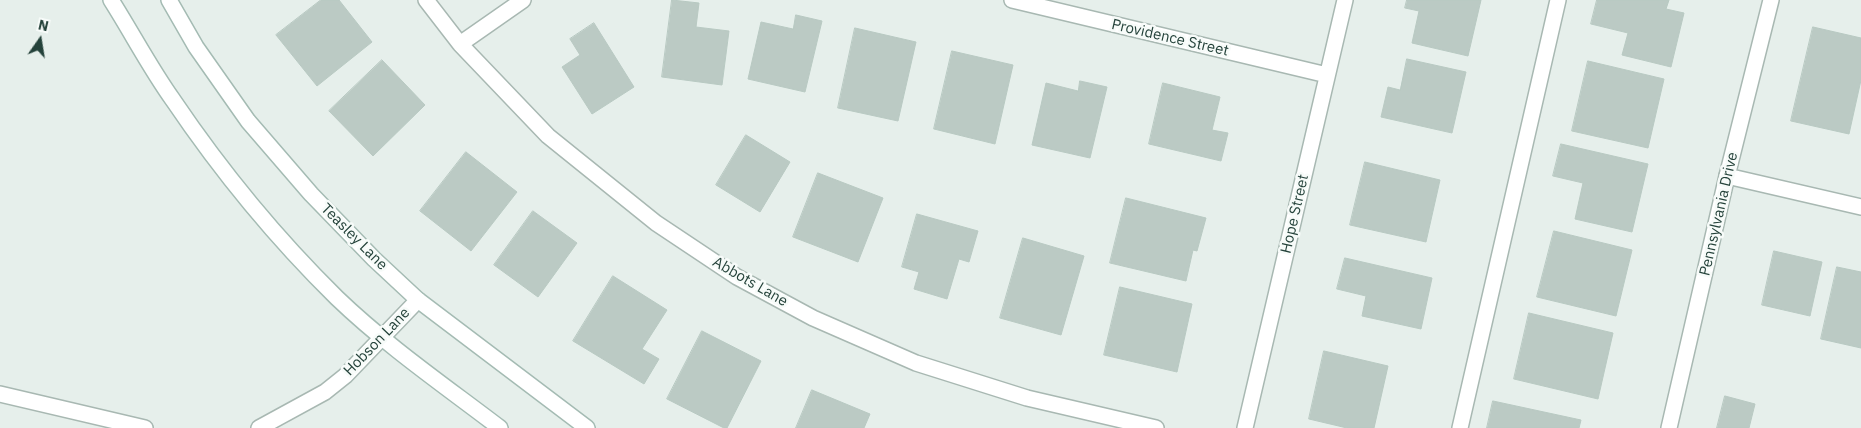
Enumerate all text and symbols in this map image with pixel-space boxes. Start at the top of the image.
north arrow [15,15,65,65]
text: N [36,15,50,35]
street label: Providence Street [1110,16,1230,60]
street label: Pennsylvania Drive [1696,150,1742,278]
street label: Hope Street [1277,173,1313,255]
street label: Teasley Lane [317,200,391,274]
street label: Abbots Lane [709,253,791,311]
street label: Hobson Lane [340,304,414,380]

